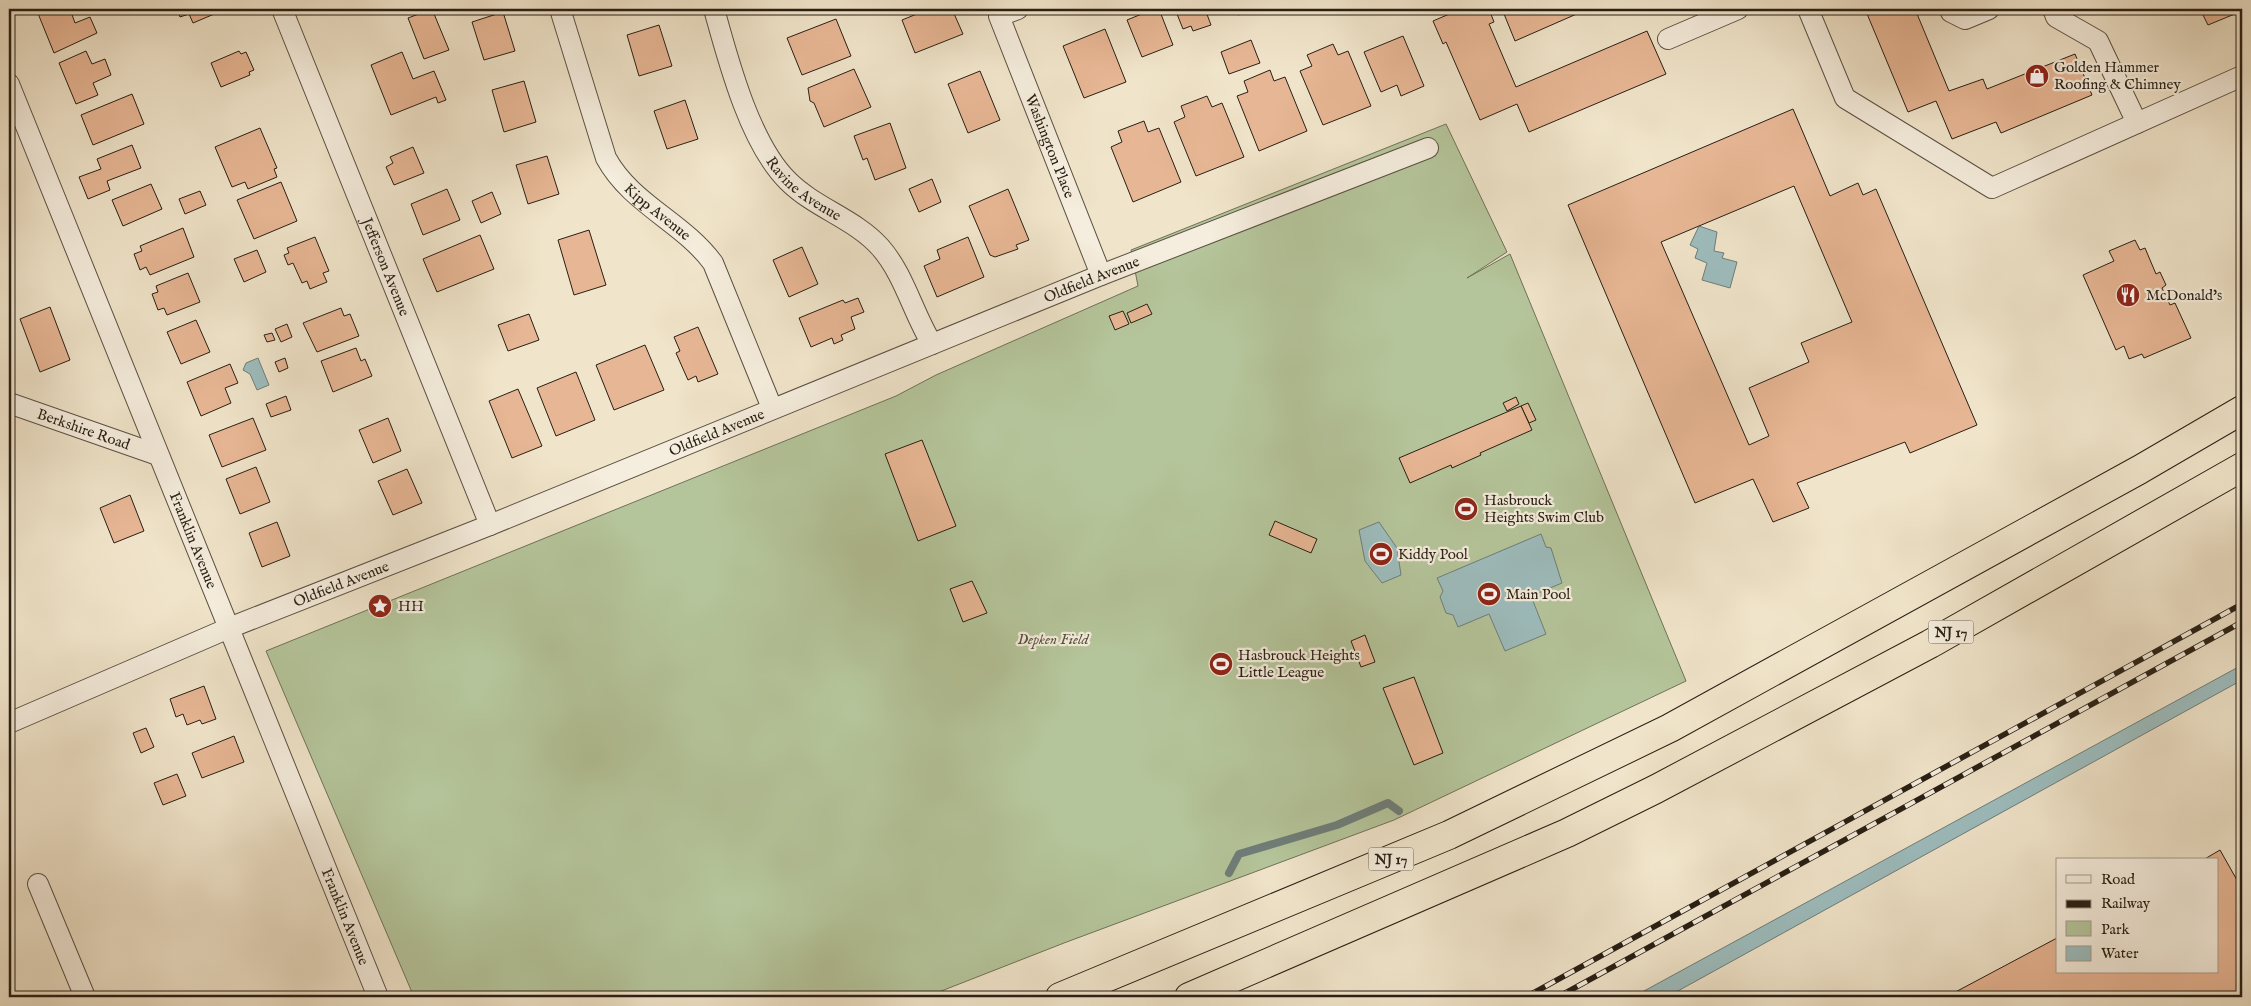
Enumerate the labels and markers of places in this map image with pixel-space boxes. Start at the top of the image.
place label: Golden Hammer Roofing & Chimney [2054,58,2181,94]
shop icon: Golden Hammer Roofing & Chimney [2024,63,2050,89]
restaurant icon: McDonald's [2115,282,2141,308]
place label: McDonald's [2146,286,2222,305]
place label: Hasbrouck Heights Swim Club [1484,491,1604,527]
sports icon: Hasbrouck Heights Swim Club [1453,496,1479,522]
sports icon: Kiddy Pool [1368,541,1394,567]
place label: Kiddy Pool [1398,545,1469,564]
sports icon: Main Pool [1476,581,1502,607]
place label: Main Pool [1506,585,1571,604]
place icon: HH [367,593,393,619]
place label: HH [398,597,424,616]
place label: Hasbrouck Heights Little League [1238,646,1360,682]
sports icon: Hasbrouck Heights Little League [1208,651,1234,677]

